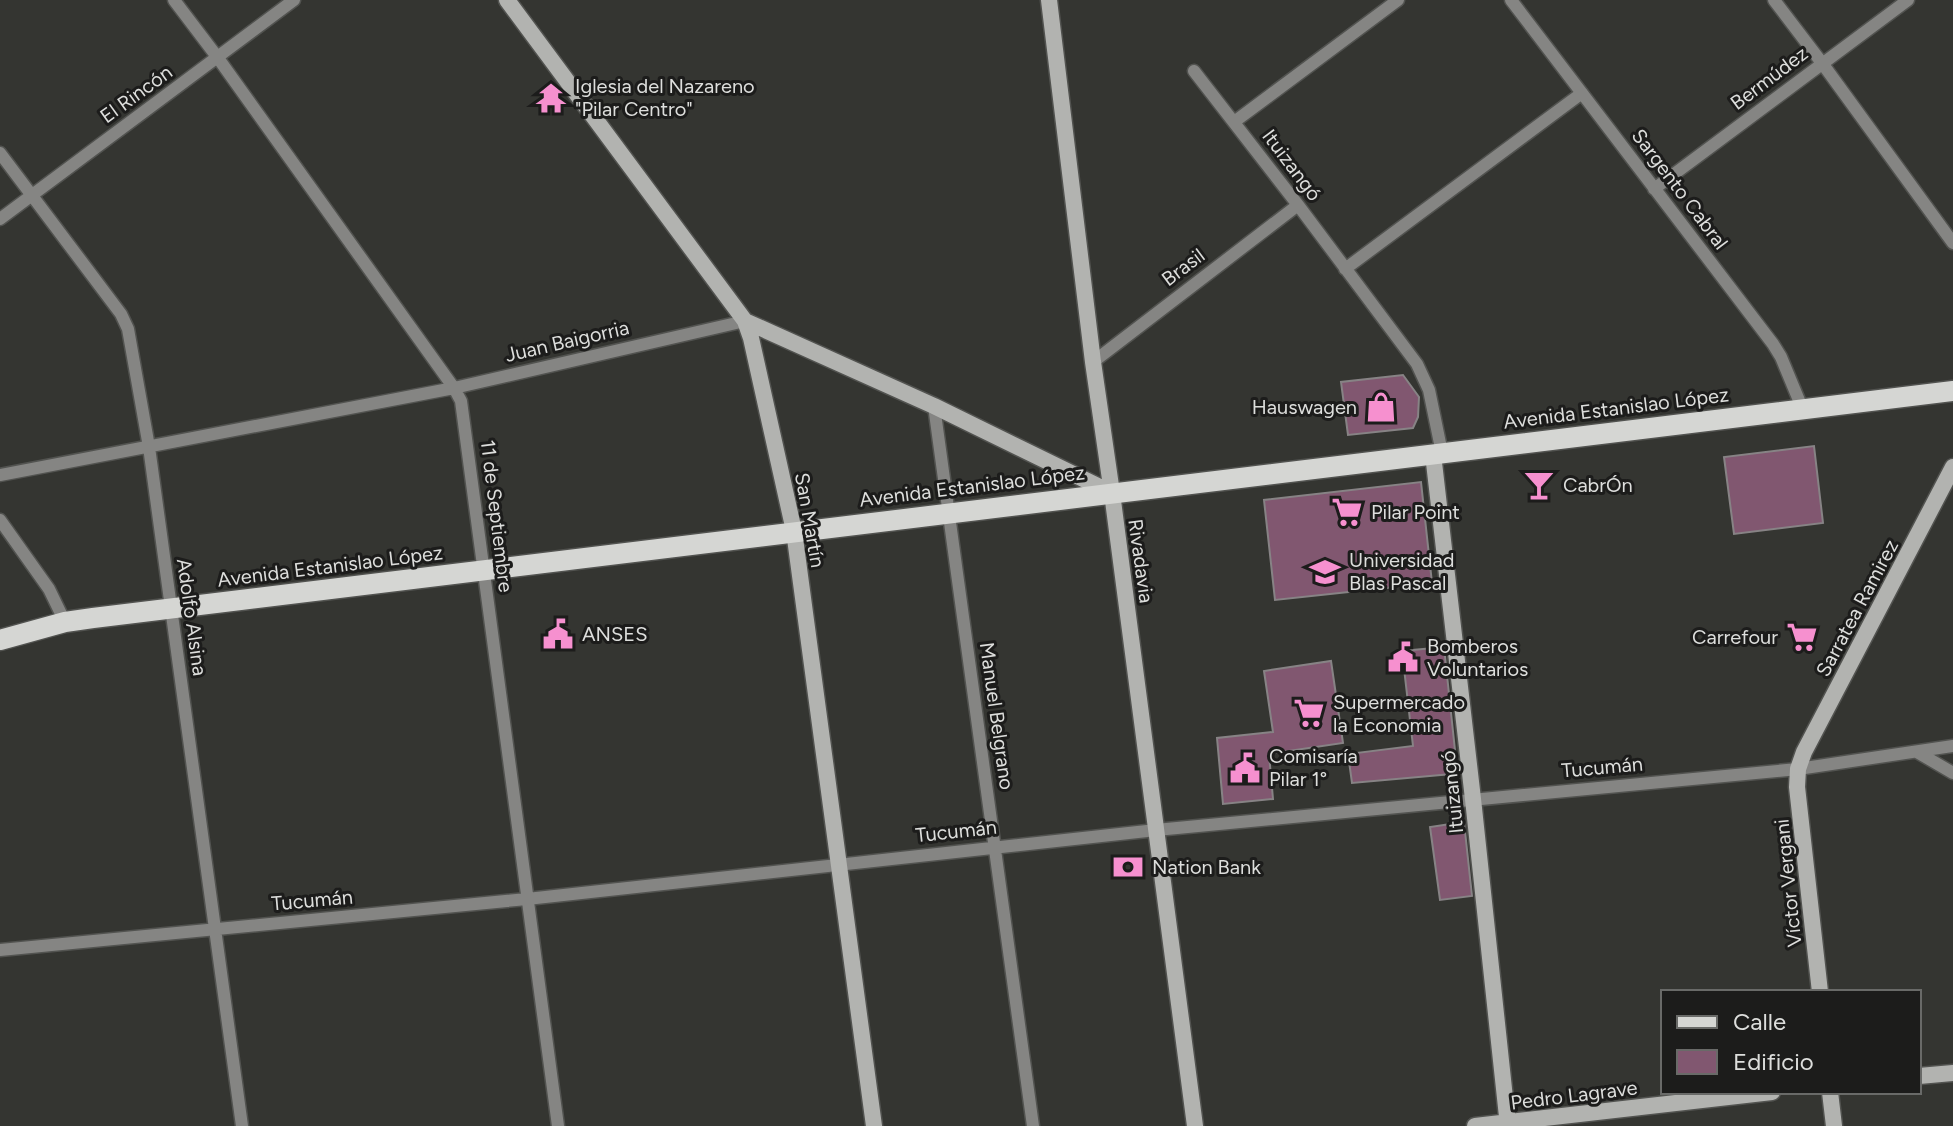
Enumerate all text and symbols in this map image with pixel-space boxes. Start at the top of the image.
street label: Bermúdez [1726,41,1812,115]
street label: El Rincón [95,60,177,128]
place label: Iglesia del Nazareno "Pilar Centro" [575,74,755,121]
temple icon: Iglesia del Nazareno "Pilar Centro" [534,81,568,115]
street label: Sargento Cabral [1627,124,1733,254]
street label: Ituizangó [1257,125,1327,205]
street label: Brasil [1157,243,1209,291]
street label: Juan Baigorria [503,315,631,367]
street label: Avenida Estanislao López [1502,382,1730,434]
shop icon: Hauswagen [1364,390,1398,424]
place label: Hauswagen [1252,395,1357,419]
street label: 11 de Septiembre [476,438,518,594]
street label: Avenida Estanislao López [858,460,1086,512]
bar icon: CabrÓn [1522,468,1556,502]
street label: San Martín [790,471,830,569]
place label: CabrÓn [1563,473,1633,497]
supermarket icon: Pilar Point [1330,495,1364,529]
place label: Pilar Point [1371,500,1460,524]
street label: Rivadavia [1123,517,1159,605]
street label: Sarratea Ramirez [1811,535,1903,681]
street label: Avenida Estanislao López [216,540,444,592]
place label: Universidad Blas Pascal [1349,548,1454,595]
school or university icon: Universidad Blas Pascal [1308,555,1342,589]
street label: Adolfo Alsina [172,557,212,677]
public building icon: ANSES [541,617,575,651]
supermarket icon: Carrefour [1785,620,1819,654]
place label: ANSES [582,622,647,646]
place label: Carrefour [1692,625,1778,649]
place label: Bomberos Voluntarios [1427,634,1528,681]
public building icon: Bomberos Voluntarios [1386,640,1420,674]
street label: Manuel Belgrano [975,641,1019,791]
place label: Supermercado la Economia [1333,690,1465,737]
supermarket icon: Supermercado la Economia [1292,696,1326,730]
place label: Comisaría Pilar 1° [1269,744,1358,791]
street label: Ituizangó [1436,749,1468,835]
public building icon: Comisaría Pilar 1° [1228,751,1262,785]
street label: Tucumán [1560,751,1644,783]
street label: Tucumán [914,815,998,847]
street label: Víctor Vergani [1769,818,1807,948]
bank icon: Nation Bank [1111,850,1145,884]
place label: Nation Bank [1152,855,1261,879]
street label: Tucumán [270,884,354,916]
legend [1661,990,1921,1094]
text: Calle [1733,1007,1786,1036]
text: Edificio [1733,1047,1814,1076]
street label: Pedro Lagrave [1509,1075,1639,1115]

